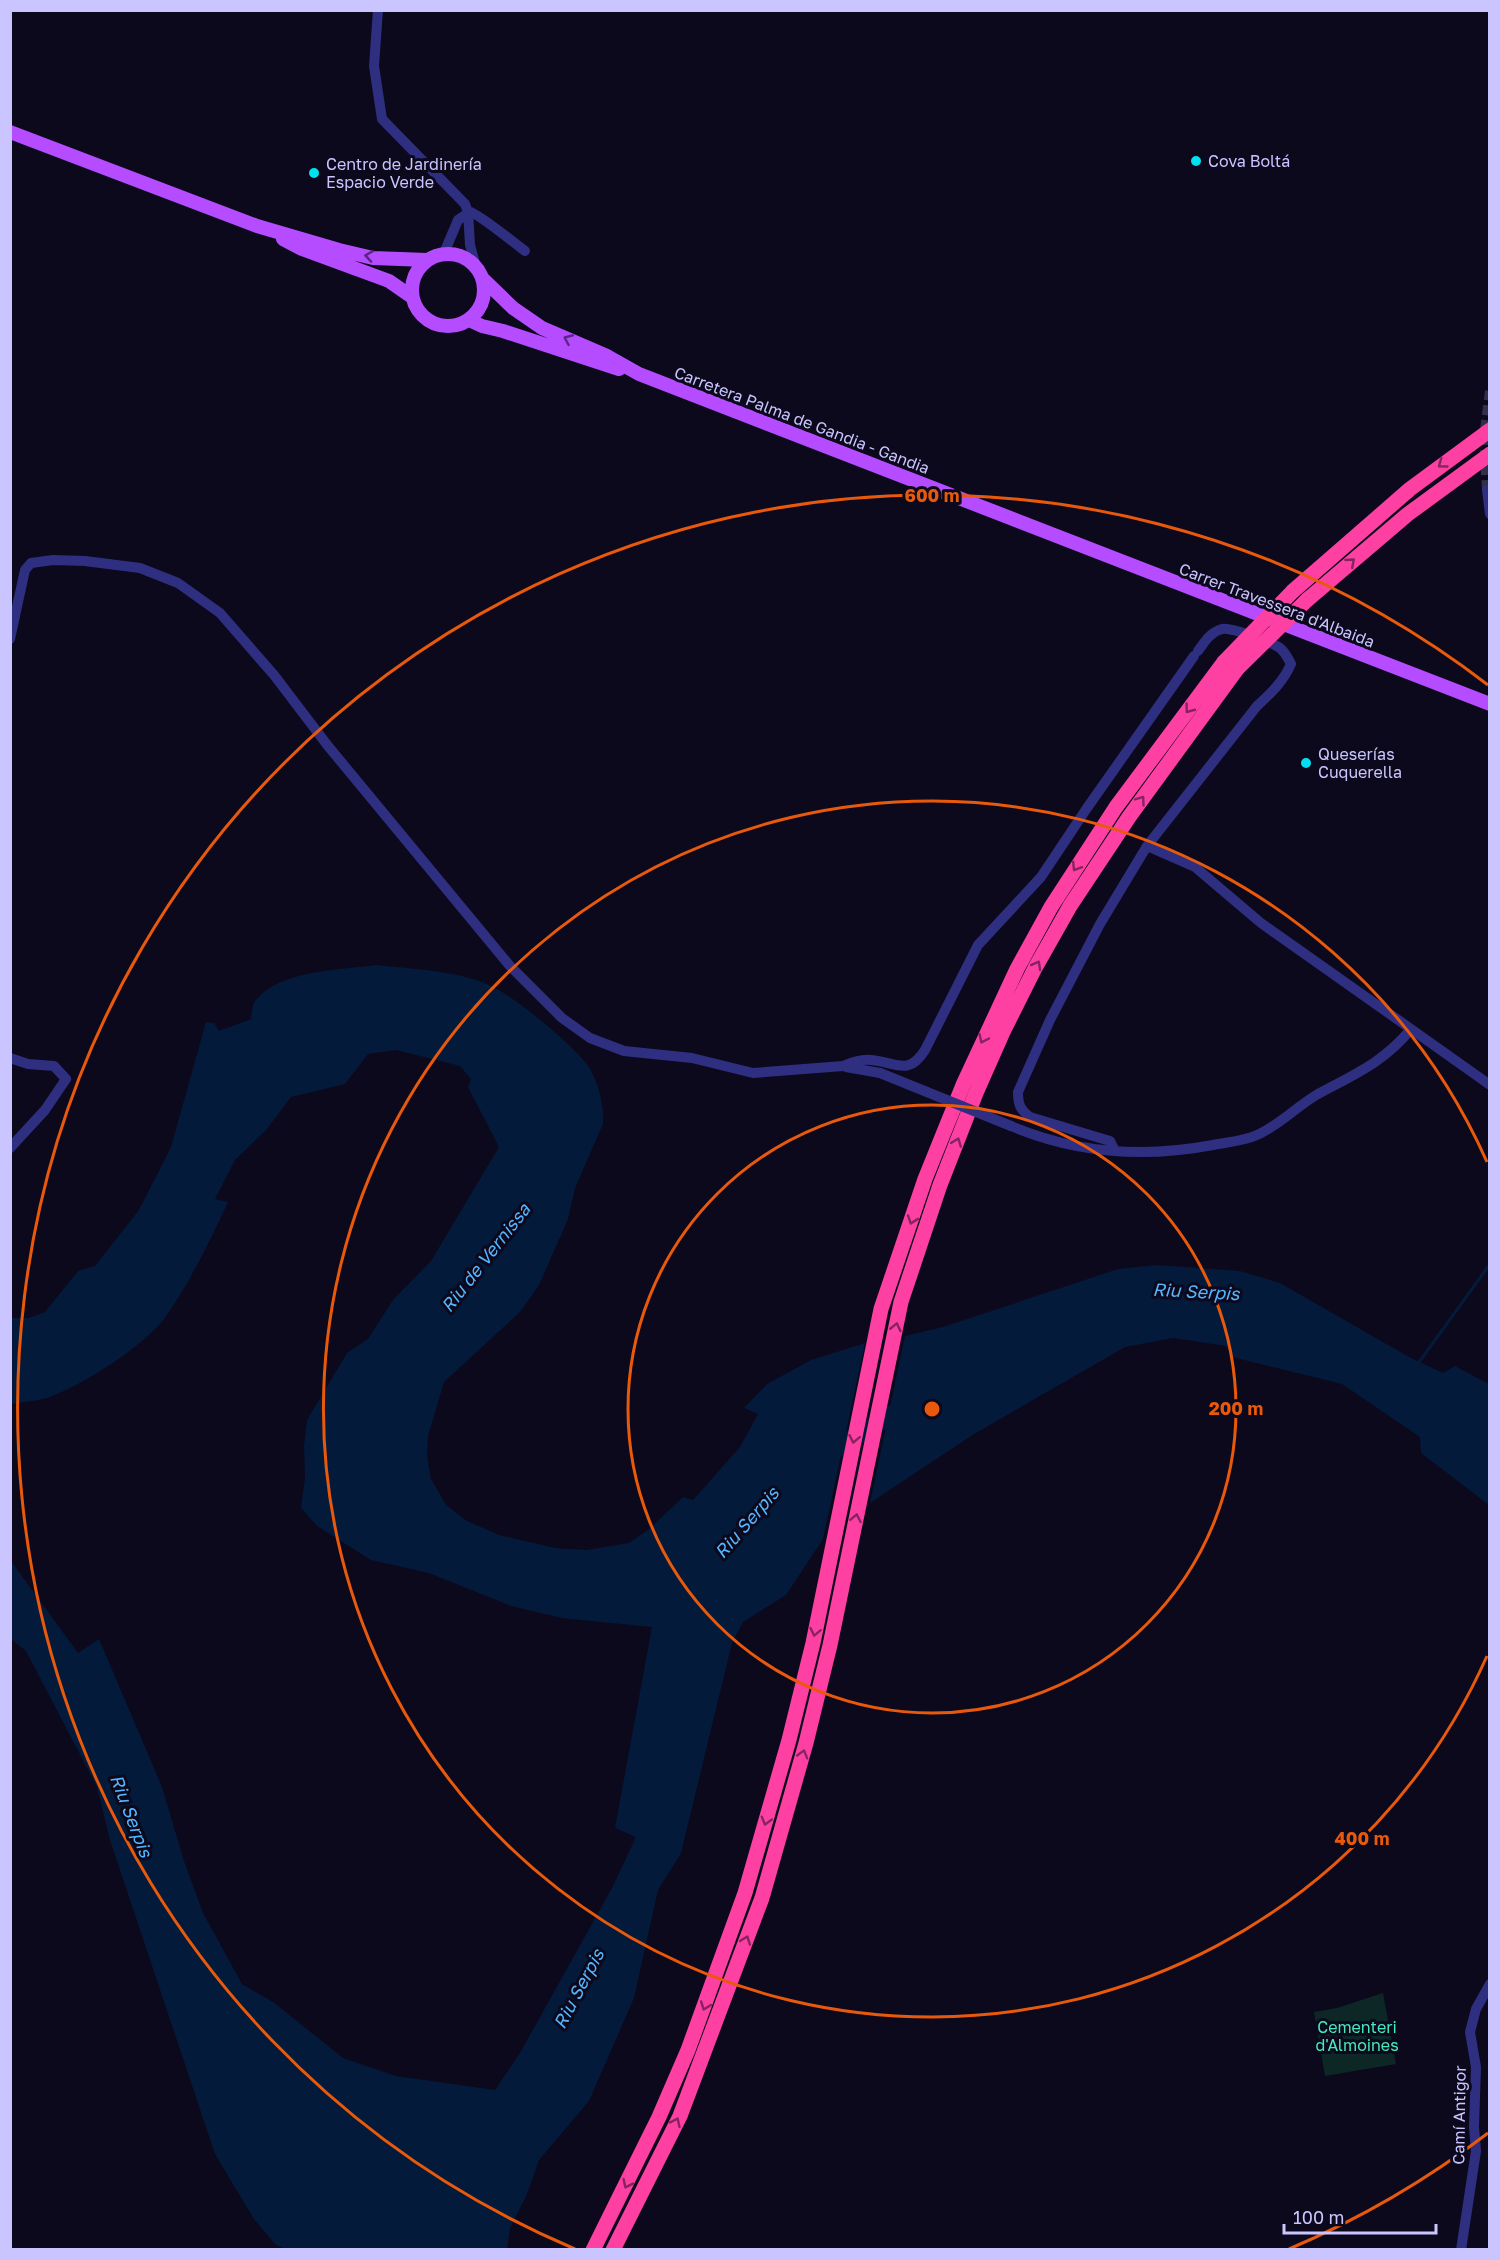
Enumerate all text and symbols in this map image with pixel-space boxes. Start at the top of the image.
place label: Cova Boltá [1208,151,1290,171]
place label: Centro de Jardinería Espacio Verde [326,154,482,192]
marker: Cova Boltá [1189,154,1203,168]
marker: Centro de Jardinería Espacio Verde [307,166,321,180]
one-way arrow [364,251,373,263]
one-way arrow [563,334,574,346]
street label: Carretera Palma de Gandia - Gandia [672,362,932,478]
one-way arrow [1438,457,1449,468]
text: 600 m [904,484,960,506]
street label: Carrer Travessera d'Albaida [1176,558,1378,652]
one-way arrow [1344,558,1355,569]
one-way arrow [1185,702,1196,713]
place label: Queserías Cuquerella [1318,744,1402,782]
marker: Queserías Cuquerella [1299,756,1313,770]
one-way arrow [1134,796,1145,807]
one-way arrow [1072,860,1083,871]
one-way arrow [1030,961,1041,971]
one-way arrow [978,1032,990,1043]
one-way arrow [949,1138,962,1148]
water label: Riu de Vernissa [436,1198,535,1316]
one-way arrow [906,1214,919,1225]
water label: Riu Serpis [1152,1278,1241,1304]
one-way arrow [888,1323,901,1333]
text: 200 m [1209,1397,1263,1419]
centre of rings [922,1399,942,1419]
one-way arrow [848,1433,861,1443]
water label: Riu Serpis [709,1481,784,1562]
one-way arrow [849,1514,862,1524]
one-way arrow [809,1627,822,1637]
one-way arrow [796,1749,808,1759]
water label: Riu Serpis [106,1771,158,1861]
one-way arrow [761,1815,773,1825]
text: 400 m [1335,1827,1389,1849]
one-way arrow [739,1935,752,1946]
water label: Riu Serpis [548,1944,609,2032]
one-way arrow [699,2000,712,2010]
park label: Cementeri d'Almoines [1315,2017,1399,2055]
street label: Camí Antigor [1448,2065,1470,2165]
one-way arrow [669,2117,681,2128]
one-way arrow [623,2178,634,2189]
scale bar [1284,2197,1436,2235]
text: 100 m [1293,2206,1344,2228]

